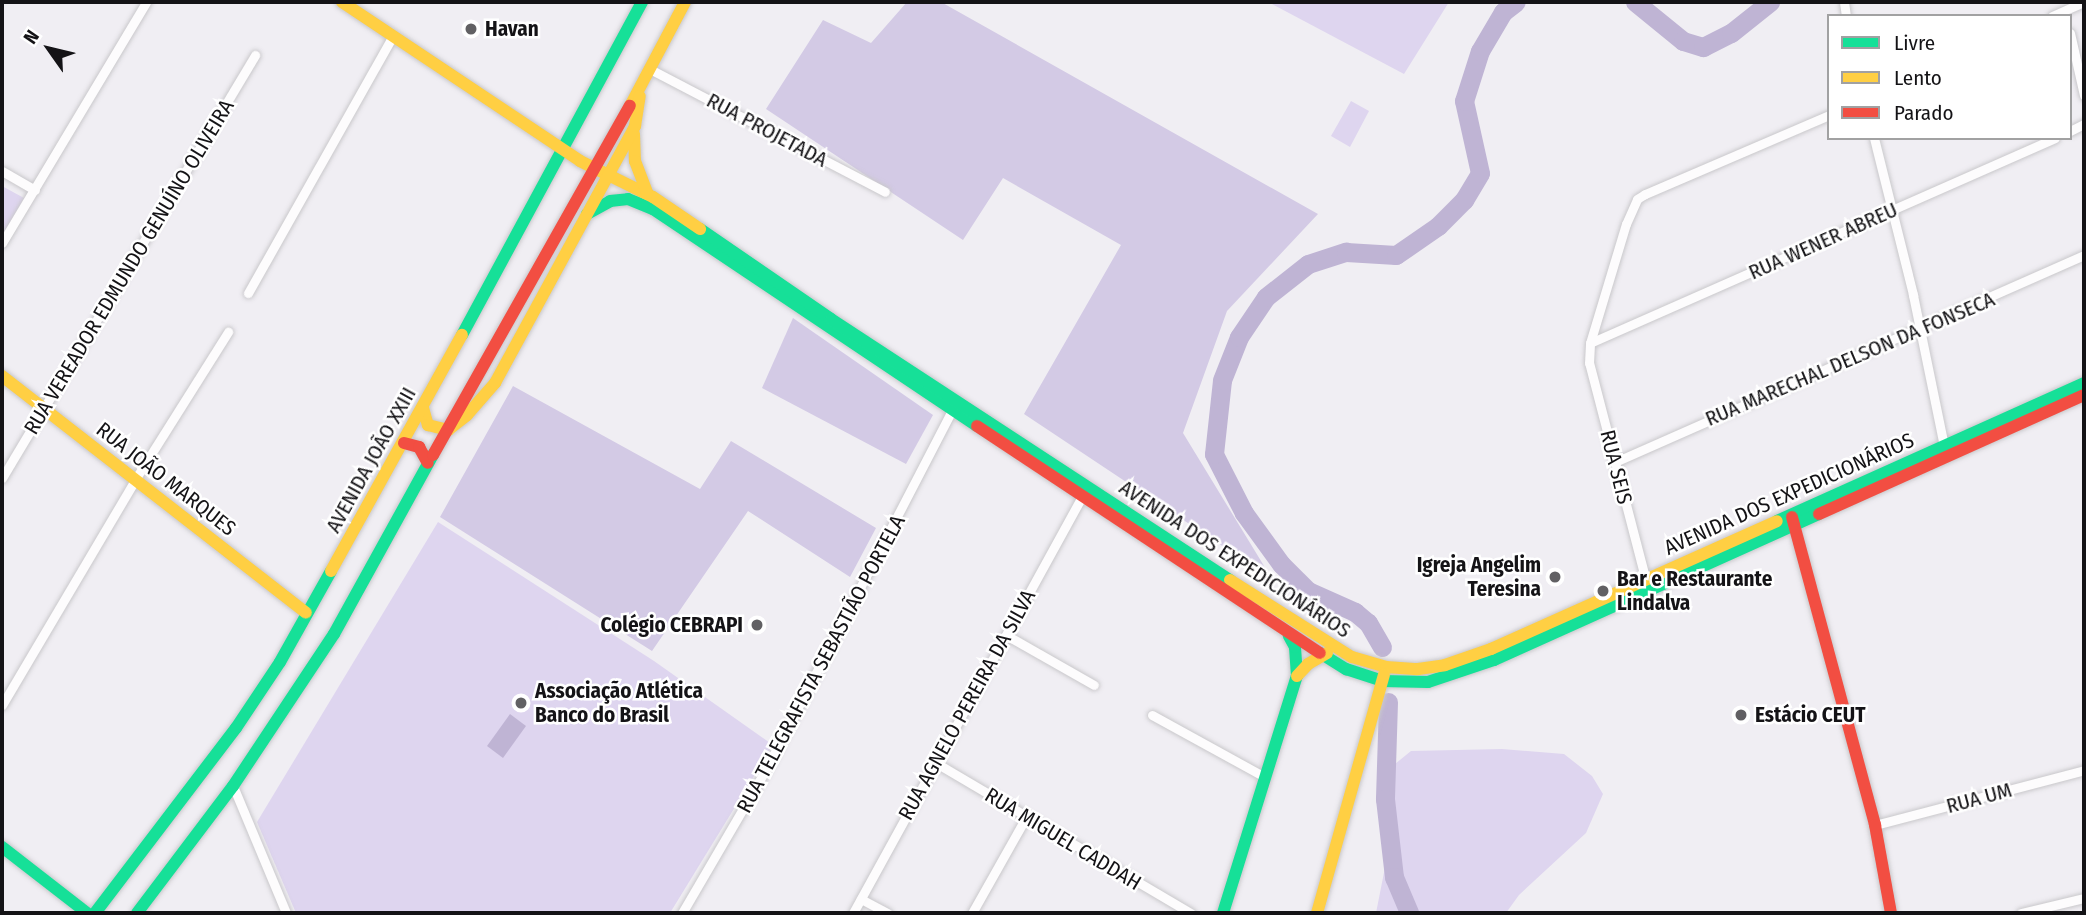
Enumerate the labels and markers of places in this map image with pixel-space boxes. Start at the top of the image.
place label: Havan [485,16,539,42]
marker: Havan [463,21,479,37]
place label: Igreja Angelim Teresina [1417,552,1541,602]
place label: Bar e Restaurante Lindalva [1617,566,1772,616]
marker: Igreja Angelim Teresina [1547,569,1563,585]
marker: Bar e Restaurante Lindalva [1595,583,1611,599]
place label: Colégio CEBRAPI [600,612,743,638]
marker: Colégio CEBRAPI [749,617,765,633]
place label: Associação Atlética Banco do Brasil [535,678,703,728]
marker: Associação Atlética Banco do Brasil [513,695,529,711]
place label: Estácio CEUT [1755,702,1865,728]
marker: Estácio CEUT [1733,707,1749,723]

